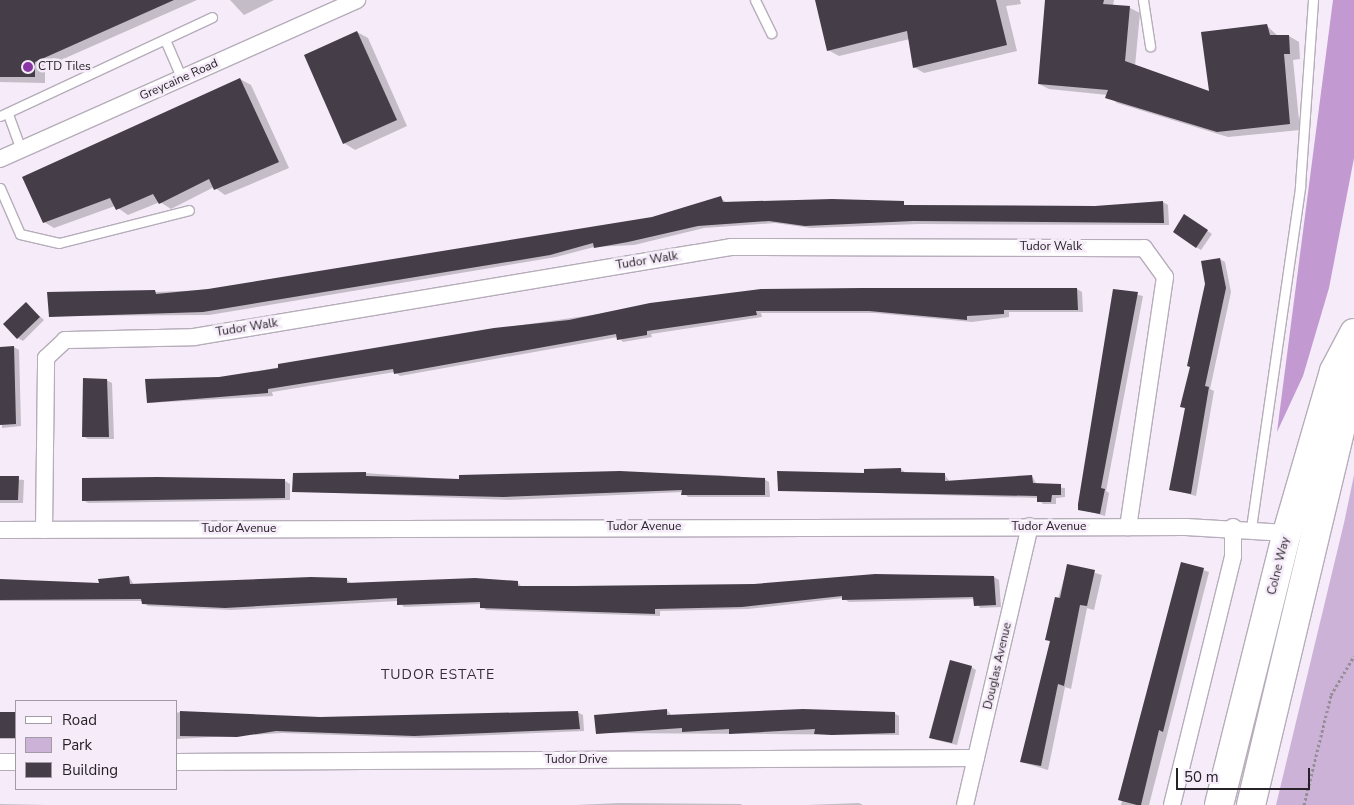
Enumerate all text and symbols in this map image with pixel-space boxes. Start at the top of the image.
street label: Greycaine Road [138,56,220,104]
place label: CTD Tiles [38,60,91,74]
marker: CTD Tiles [22,61,34,73]
street label: Tudor Walk [1020,240,1082,254]
street label: Tudor Walk [615,249,679,273]
street label: Tudor Walk [215,316,279,340]
street label: Tudor Avenue [607,520,681,534]
street label: Tudor Avenue [1012,520,1086,534]
street label: Tudor Avenue [202,522,276,536]
street label: Colne Way [1265,536,1293,596]
street label: Douglas Avenue [981,621,1015,711]
district label: TUDOR ESTATE [379,667,497,683]
legend [15,700,178,790]
text: Road [62,710,97,730]
text: Park [62,735,92,755]
street label: Tudor Drive [545,753,607,767]
scale bar [1179,758,1313,790]
text: Building [62,760,118,780]
text: 50 m [1184,767,1219,787]

